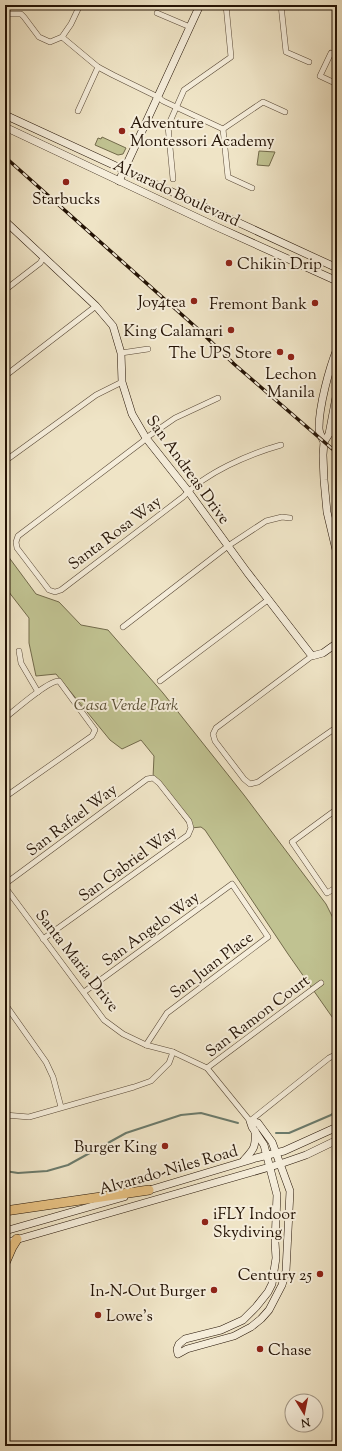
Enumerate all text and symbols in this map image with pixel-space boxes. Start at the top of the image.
place label: Adventure Montessori Academy [130,113,274,154]
marker: Adventure Montessori Academy [117,126,127,136]
street label: Alvarado Boulevard [109,155,243,234]
marker: Starbucks [61,177,71,187]
place label: Starbucks [32,189,100,212]
place label: Chikin Drip [237,254,322,277]
marker: Chikin Drip [224,258,234,268]
place label: Joy4tea [137,292,187,315]
place label: Fremont Bank [209,294,307,317]
marker: Joy4tea [189,296,199,306]
marker: Fremont Bank [310,298,320,308]
place label: King Calamari [124,321,223,344]
marker: King Calamari [226,325,236,335]
place label: The UPS Store [168,343,272,366]
marker: The UPS Store [275,347,285,357]
marker: Lechon Manila [286,352,296,362]
place label: Lechon Manila [265,364,317,405]
street label: San Andreas Drive [139,411,234,530]
street label: Santa Rosa Way [64,491,167,577]
park label: Casa Verde Park [74,695,178,718]
street label: San Rafael Way [22,779,123,863]
street label: San Gabriel Way [75,821,182,909]
street label: San Angelo Way [98,887,205,973]
street label: Santa Maria Drive [29,906,123,1018]
street label: San Juan Place [166,927,259,1005]
street label: San Ramon Court [202,970,316,1064]
place label: Burger King [74,1137,157,1160]
street label: Alvarado-Niles Road [97,1141,241,1202]
marker: Burger King [160,1141,170,1151]
place label: iFLY Indoor Skydiving [213,1204,296,1245]
marker: iFLY Indoor Skydiving [200,1217,210,1227]
place label: Century 25 [238,1265,313,1288]
marker: Century 25 [315,1269,325,1279]
place label: In-N-Out Burger [90,1281,206,1304]
marker: In-N-Out Burger [209,1285,219,1295]
place label: Lowe's [106,1306,153,1329]
marker: Lowe's [93,1310,103,1320]
place label: Chase [268,1340,311,1363]
marker: Chase [255,1344,265,1354]
north arrow [284,1393,324,1433]
text: N [300,1413,312,1431]

